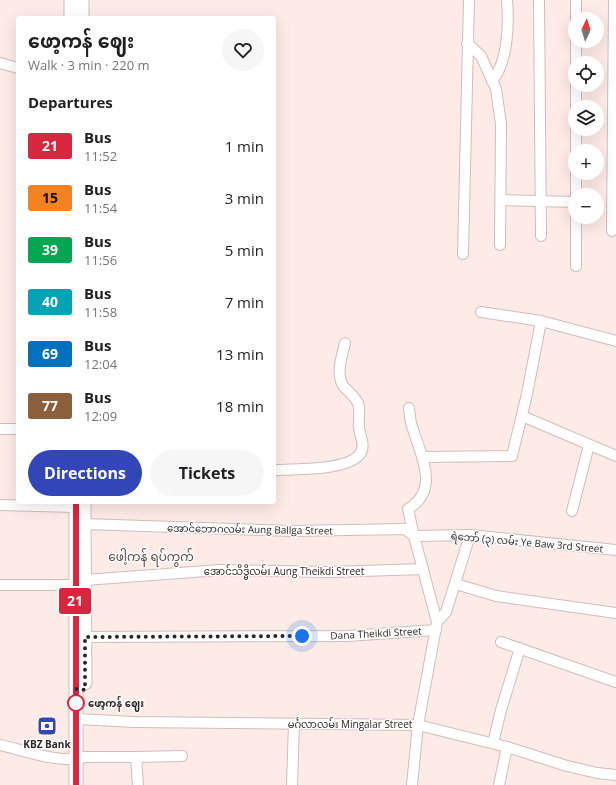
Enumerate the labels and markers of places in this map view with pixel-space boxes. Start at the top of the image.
marker: ဖော့ကန် ဈေး [67,694,85,712]
place label: ဖော့ကန် ဈေး [88,696,144,712]
bank icon: KBZ Bank [36,715,58,737]
place label: KBZ Bank [23,737,71,751]

